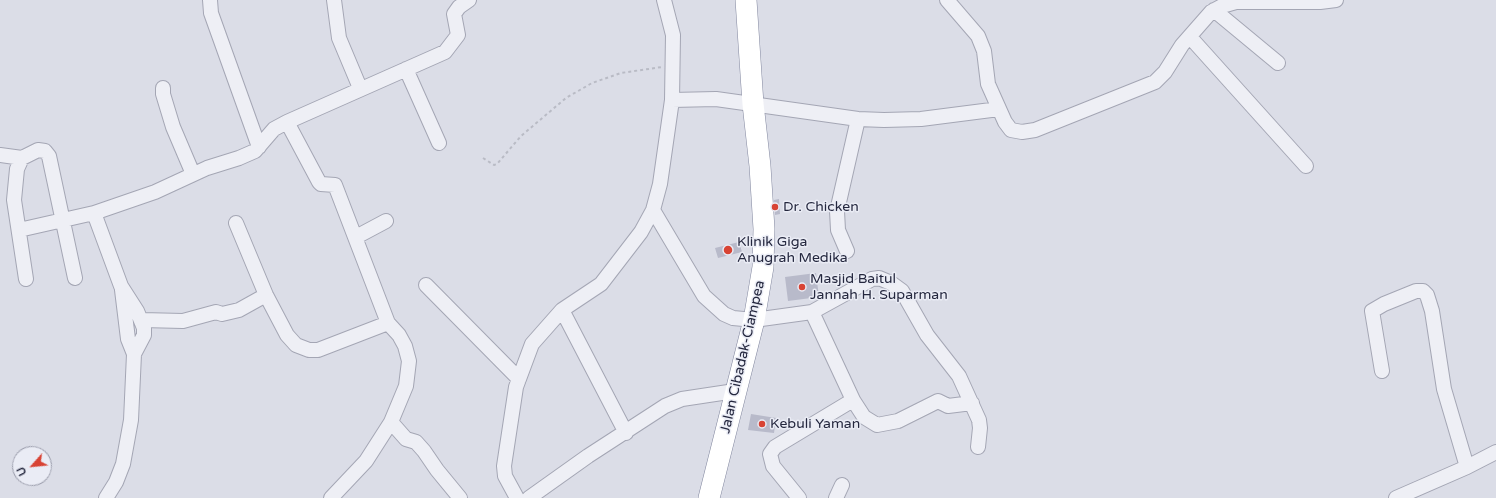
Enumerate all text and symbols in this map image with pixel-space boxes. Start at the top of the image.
place label: Dr. Chicken [783,199,859,215]
marker: Dr. Chicken [770,202,780,212]
place label: Klinik Giga Anugrah Medika [737,234,848,266]
marker: Klinik Giga Anugrah Medika [722,244,734,256]
place label: Masjid Baitul Jannah H. Suparman [810,271,948,304]
street label: Jalan Cibadak-Ciampea [717,279,769,435]
marker: Masjid Baitul Jannah H. Suparman [797,282,807,292]
place label: Kebuli Yaman [770,416,860,432]
marker: Kebuli Yaman [757,419,767,429]
north arrow [12,446,52,486]
text: U [14,465,29,478]

